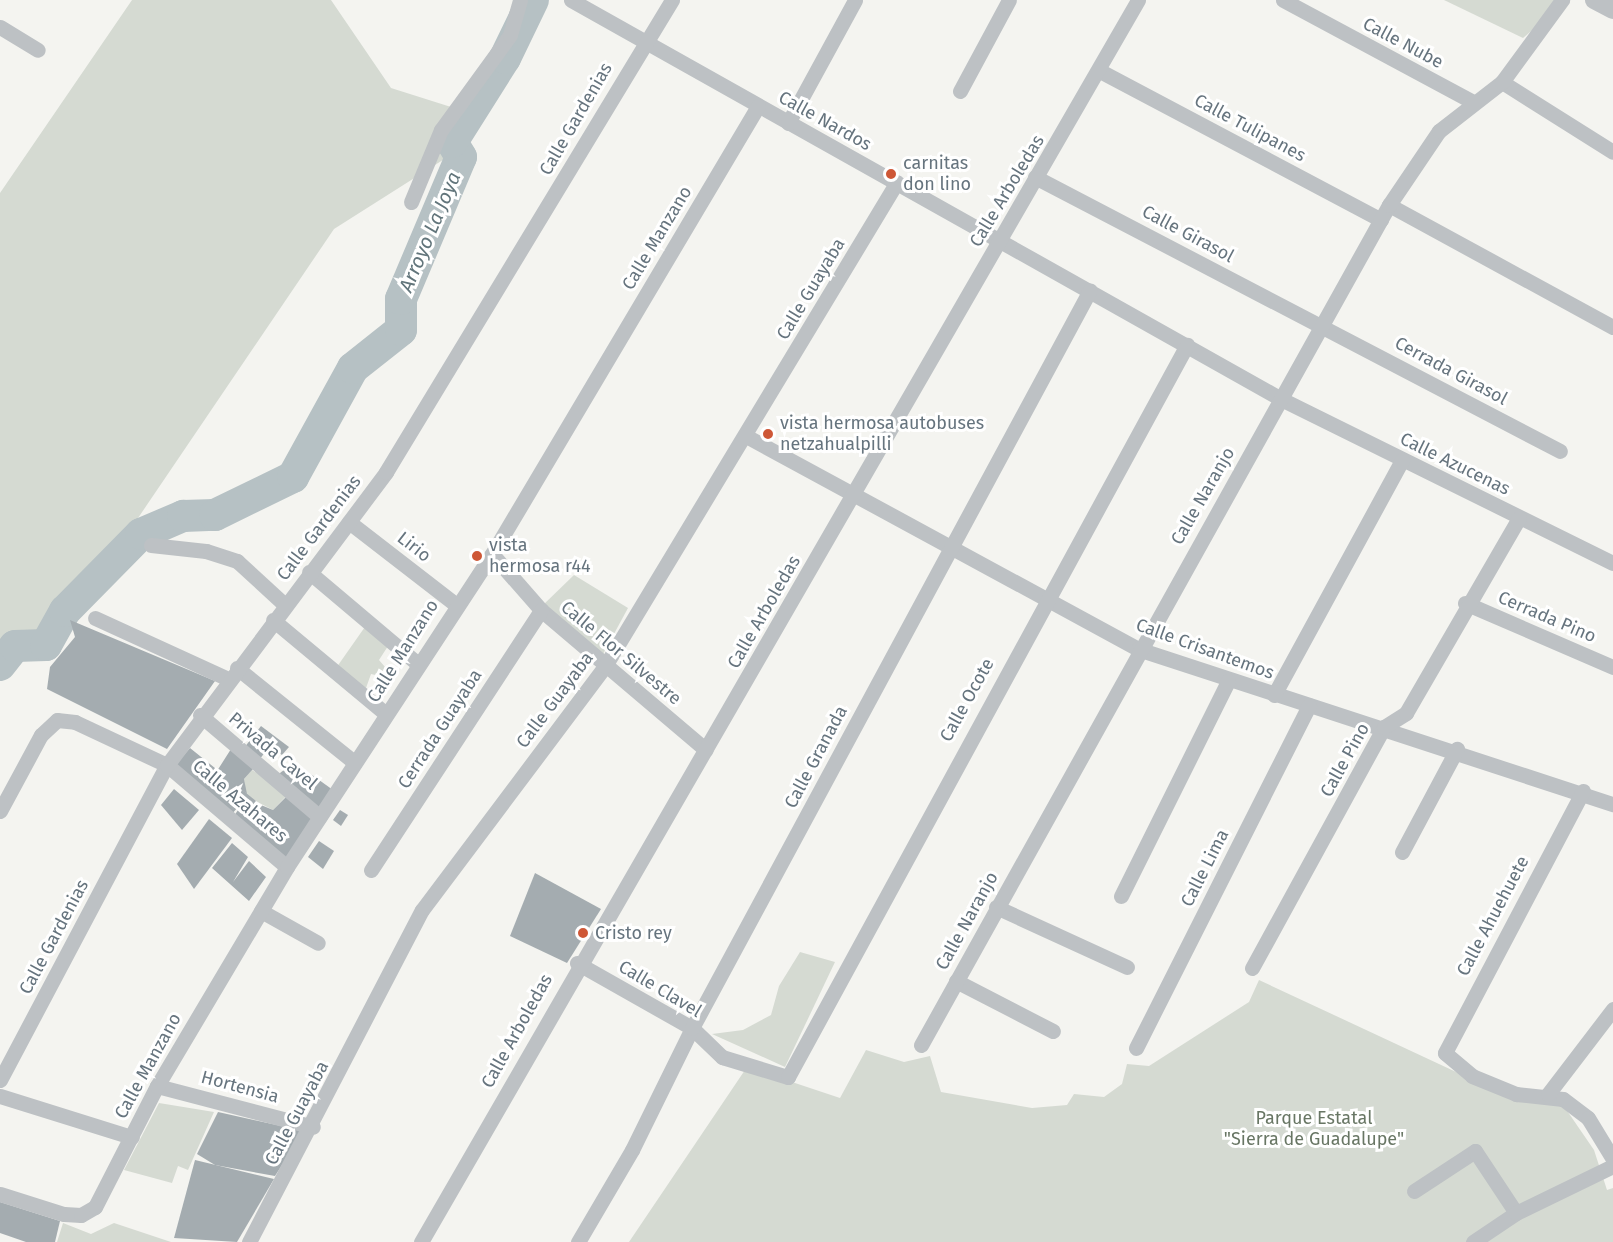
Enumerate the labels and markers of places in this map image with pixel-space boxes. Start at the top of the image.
place label: carnitas don lino [903,153,971,195]
marker: carnitas don lino [884,167,898,181]
place label: vista hermosa autobuses netzahualpilli [780,413,984,456]
marker: vista hermosa autobuses netzahualpilli [761,427,775,441]
place label: vista hermosa r44 [489,535,591,578]
marker: vista hermosa r44 [470,549,484,563]
place label: Cristo rey [595,922,672,944]
marker: Cristo rey [576,926,590,940]

